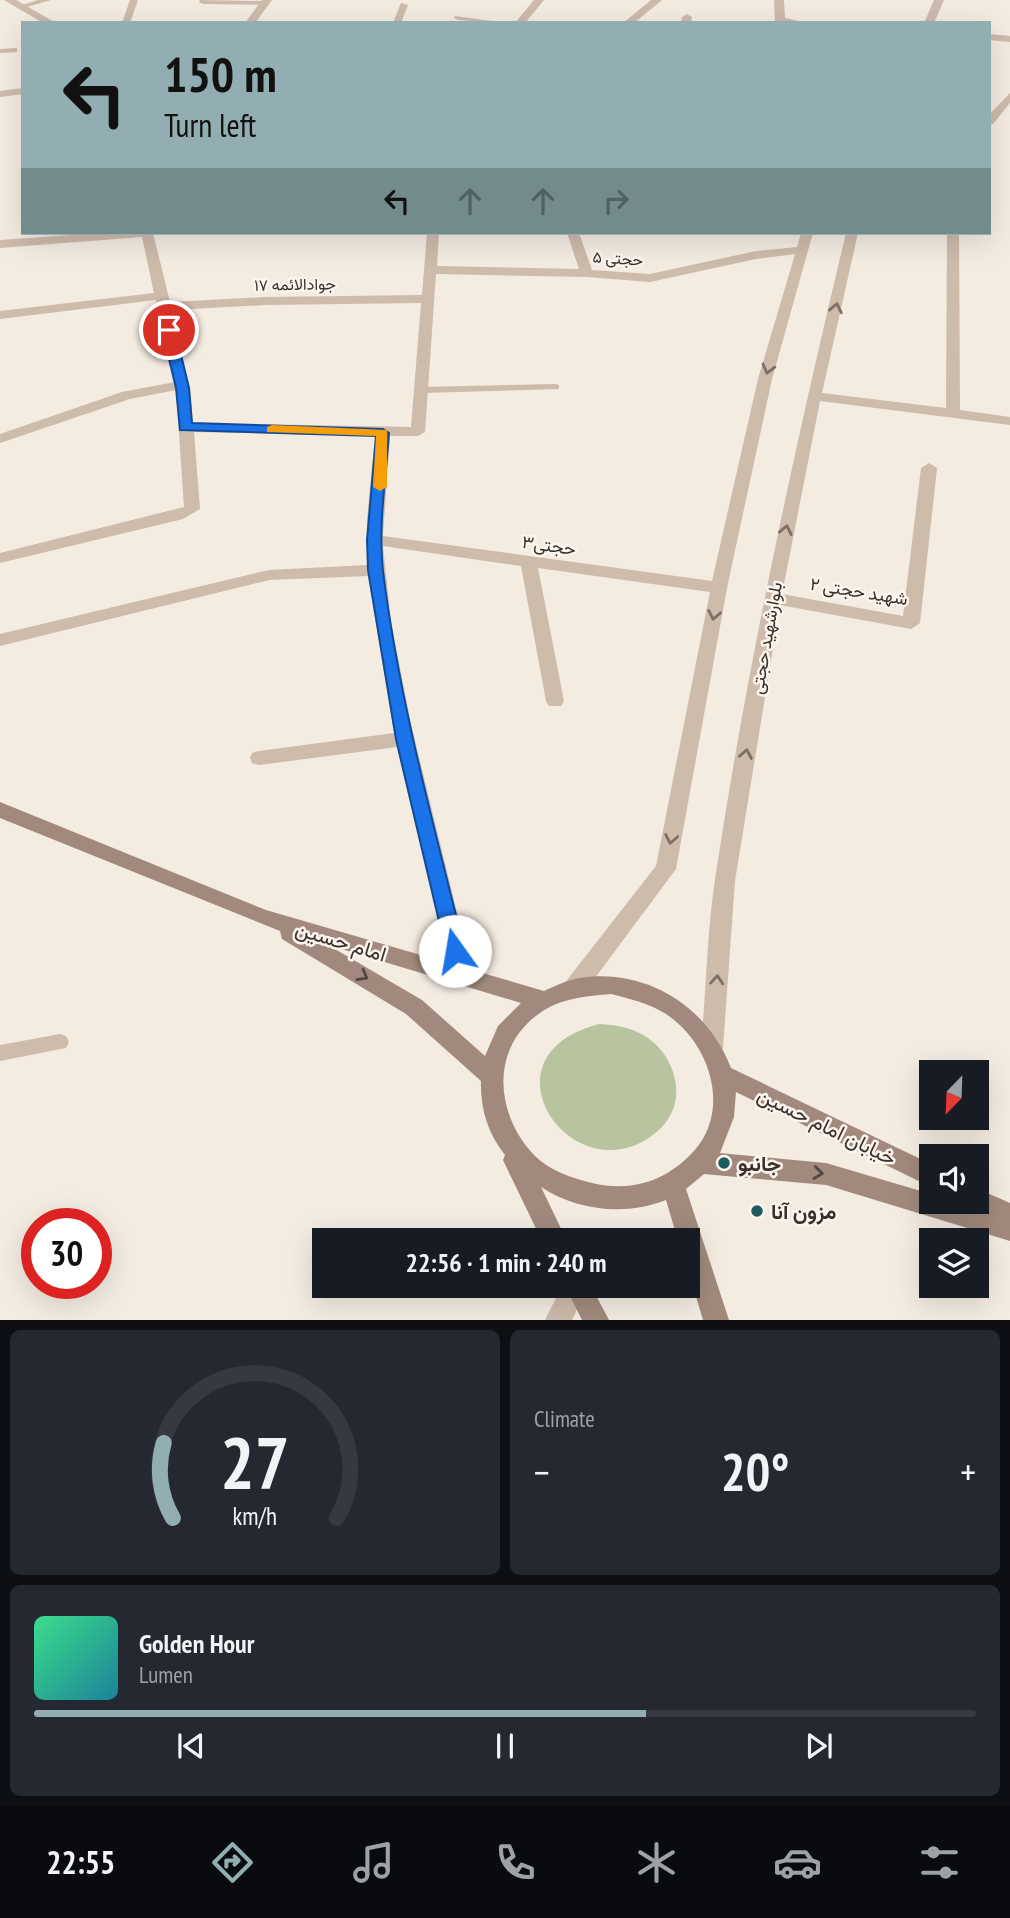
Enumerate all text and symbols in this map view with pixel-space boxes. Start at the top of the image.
text: 150 m [164,42,277,106]
icon: left [49,49,140,140]
text: Turn left [164,104,256,146]
icon: left [378,182,416,220]
icon: ahead [451,182,489,220]
icon: ahead [524,182,562,220]
icon: right [597,182,635,220]
street label: حجتی ۵ [592,246,644,271]
street label: جوادالائمه ۱۷ [254,273,336,296]
pin [139,300,199,360]
one-way arrow [827,302,842,314]
icon: arrive [150,311,188,349]
one-way arrow [762,363,776,375]
one-way arrow [778,524,793,536]
street label: حجتی۳ [520,530,578,560]
street label: شهید حجتی ۲ [808,572,910,610]
street label: بلوارشهید حجتی [745,580,787,696]
one-way arrow [707,609,722,621]
one-way arrow [738,748,753,760]
one-way arrow [665,833,680,845]
street label: امام حسین [292,914,390,969]
position arrow [418,914,492,988]
one-way arrow [355,968,368,981]
one-way arrow [709,974,724,985]
north arrow [919,1060,989,1130]
map controls [919,1060,989,1298]
street label: خیابان امام حسین [753,1081,901,1172]
button: sound [919,1144,989,1214]
place label: جانبو [738,1150,781,1177]
marker: جانبو [716,1155,732,1171]
one-way arrow [812,1166,824,1181]
place label: مزون آنا [771,1198,837,1225]
marker: مزون آنا [749,1203,765,1219]
speed limit sign: 30 [21,1208,112,1299]
button: layers [919,1228,989,1298]
text: 22:56 · 1 min · 240 m [406,1246,606,1279]
text: Climate [534,1404,595,1433]
text: 27 [220,1415,290,1509]
text: 20° [721,1438,789,1505]
text: − [534,1447,550,1496]
text: + [960,1447,976,1496]
text: km/h [233,1500,277,1532]
text: Golden Hour [139,1627,254,1660]
text: Lumen [139,1660,193,1689]
icon: previous [172,1727,210,1765]
icon: pause [486,1727,524,1765]
icon: next [800,1727,838,1765]
icon: directions [208,1838,257,1887]
icon: music [349,1838,398,1887]
icon: phone [491,1838,540,1887]
icon: climate [632,1838,681,1887]
icon: car [773,1838,822,1887]
icon: filters [915,1838,964,1887]
text: 22:55 [46,1841,115,1883]

